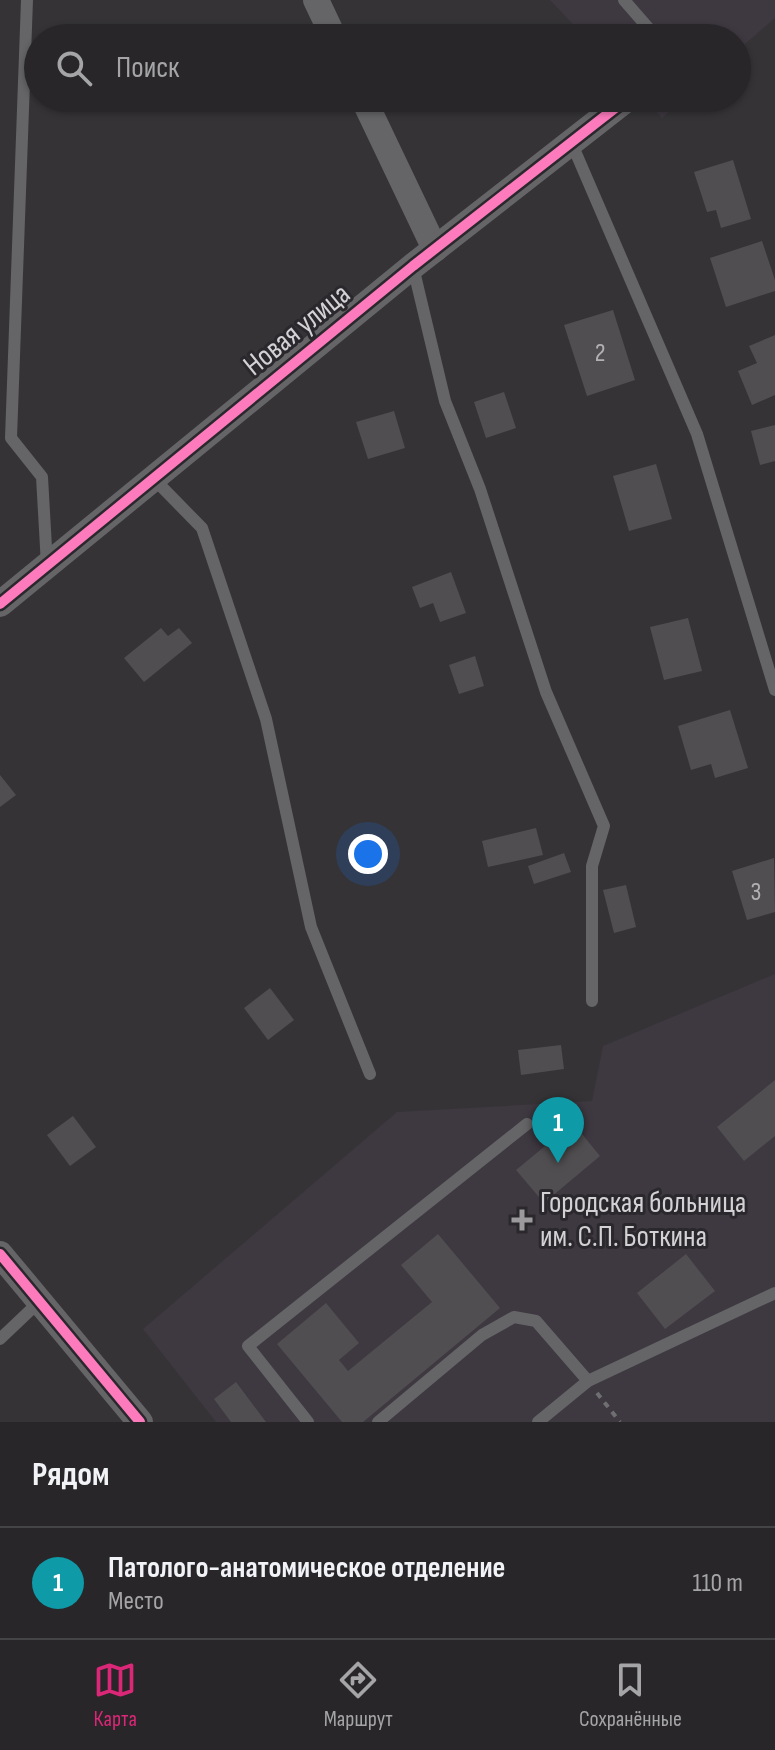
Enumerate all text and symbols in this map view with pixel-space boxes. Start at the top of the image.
search box [24,24,751,112]
icon: search [52,46,96,90]
text: Поиск [116,50,179,86]
street label: Новая улица [236,276,358,384]
house number: 2 [595,338,605,369]
your location [348,834,388,874]
house number: 3 [751,877,761,908]
pin: 1 [532,1097,584,1163]
place label: Городская больница им. С.П. Боткина [540,1185,746,1255]
marker: Городская больница им. С.П. Боткина [511,1209,533,1231]
text: Рядом [32,1454,110,1495]
text: Патолого-анатомическое отделение [108,1550,505,1586]
text: 1 [53,1568,63,1599]
text: 110 m [692,1568,743,1599]
text: Место [108,1586,164,1617]
tab: Карта [93,1658,137,1733]
tab: Маршрут [324,1658,393,1733]
tab: Сохранённые [579,1658,682,1733]

